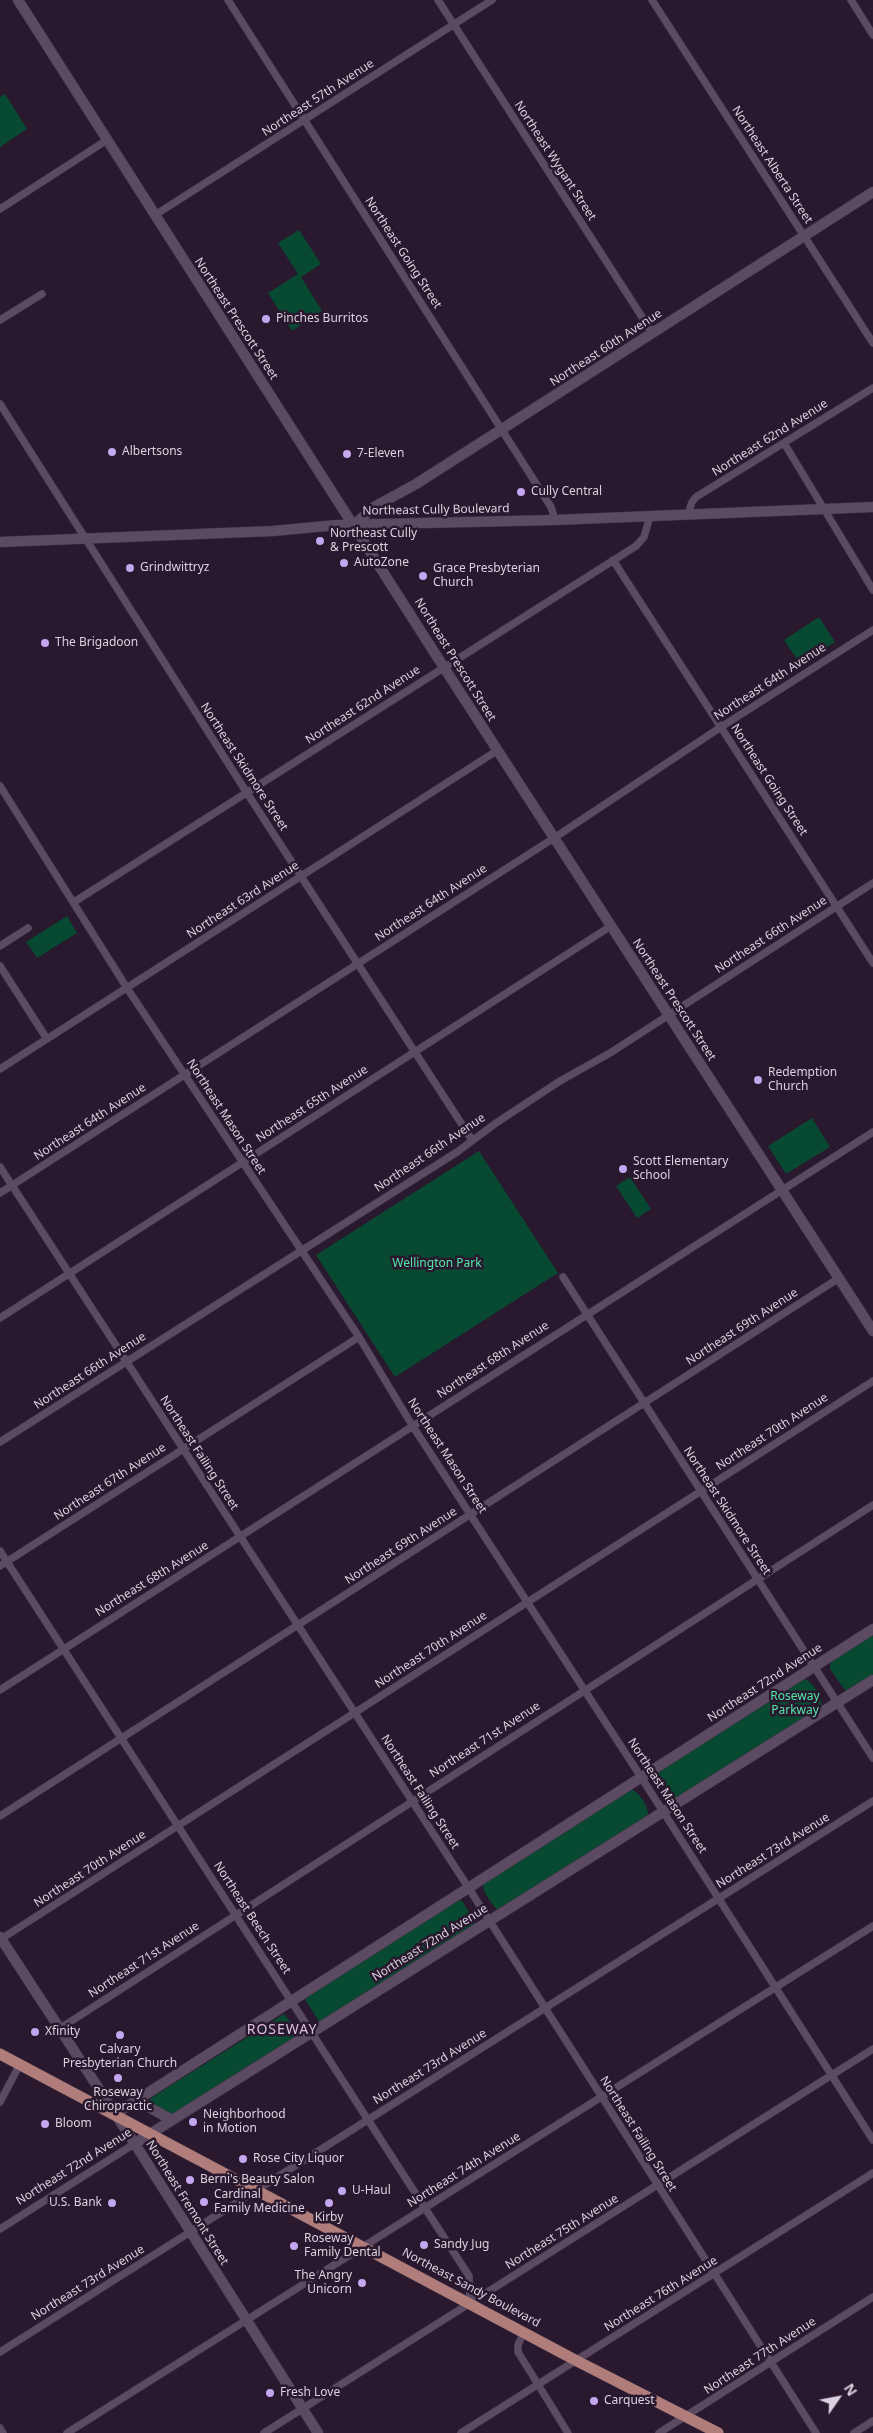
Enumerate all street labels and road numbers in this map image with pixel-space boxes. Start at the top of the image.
street label: Northeast 57th Avenue [259,56,377,140]
street label: Northeast Wygant Street [511,99,599,223]
street label: Northeast Alberta Street [729,103,815,227]
street label: Northeast Going Street [361,194,445,312]
street label: Northeast Prescott Street [191,255,281,383]
street label: Northeast 60th Avenue [547,306,665,390]
street label: Northeast 62nd Avenue [710,397,830,479]
street label: Northeast Cully Boulevard [362,502,510,518]
street label: Northeast Prescott Street [411,596,499,724]
street label: Northeast 64th Avenue [711,640,829,724]
street label: Northeast 62nd Avenue [303,663,423,747]
street label: Northeast Skidmore Street [197,700,291,834]
street label: Northeast Going Street [727,721,811,839]
street label: Northeast 63rd Avenue [184,858,302,942]
street label: Northeast 64th Avenue [372,861,490,945]
street label: Northeast 66th Avenue [712,893,830,977]
street label: Northeast Prescott Street [629,936,719,1064]
street label: Northeast Mason Street [183,1057,269,1177]
street label: Northeast 65th Avenue [253,1062,371,1146]
street label: Northeast 64th Avenue [31,1080,149,1164]
street label: Northeast 66th Avenue [372,1111,488,1195]
street label: Northeast 69th Avenue [683,1285,801,1369]
street label: Northeast 68th Avenue [434,1318,552,1402]
street label: Northeast 66th Avenue [31,1329,149,1413]
street label: Northeast 70th Avenue [713,1390,831,1474]
street label: Northeast Failing Street [157,1393,241,1513]
street label: Northeast Mason Street [404,1396,490,1516]
street label: Northeast 67th Avenue [51,1440,169,1524]
street label: Northeast Skidmore Street [680,1444,774,1578]
street label: Northeast 69th Avenue [342,1504,460,1588]
street label: Northeast 68th Avenue [93,1538,211,1620]
street label: Northeast 70th Avenue [372,1608,490,1692]
street label: Northeast 72nd Avenue [705,1641,825,1725]
street label: Northeast 71st Avenue [427,1699,543,1781]
street label: Northeast Failing Street [378,1732,462,1852]
street label: Northeast Mason Street [624,1736,710,1856]
street label: Northeast 73rd Avenue [714,1810,832,1892]
street label: Northeast 70th Avenue [31,1827,149,1911]
street label: Northeast Beech Street [210,1859,294,1977]
street label: Northeast 72nd Avenue [370,1902,490,1984]
street label: Northeast 71st Avenue [86,1919,202,2001]
street label: Northeast 73rd Avenue [371,2026,489,2108]
street label: Northeast Failing Street [597,2074,679,2194]
street label: Northeast 72nd Avenue [14,2126,134,2208]
street label: Northeast 74th Avenue [405,2129,523,2211]
street label: Northeast Fremont Street [143,2138,231,2268]
street label: Northeast 75th Avenue [503,2191,621,2273]
street label: Northeast 73rd Avenue [29,2242,147,2324]
street label: Northeast Sandy Boulevard [400,2245,542,2331]
street label: Northeast 76th Avenue [602,2253,720,2335]
street label: Northeast 77th Avenue [701,2314,819,2398]

